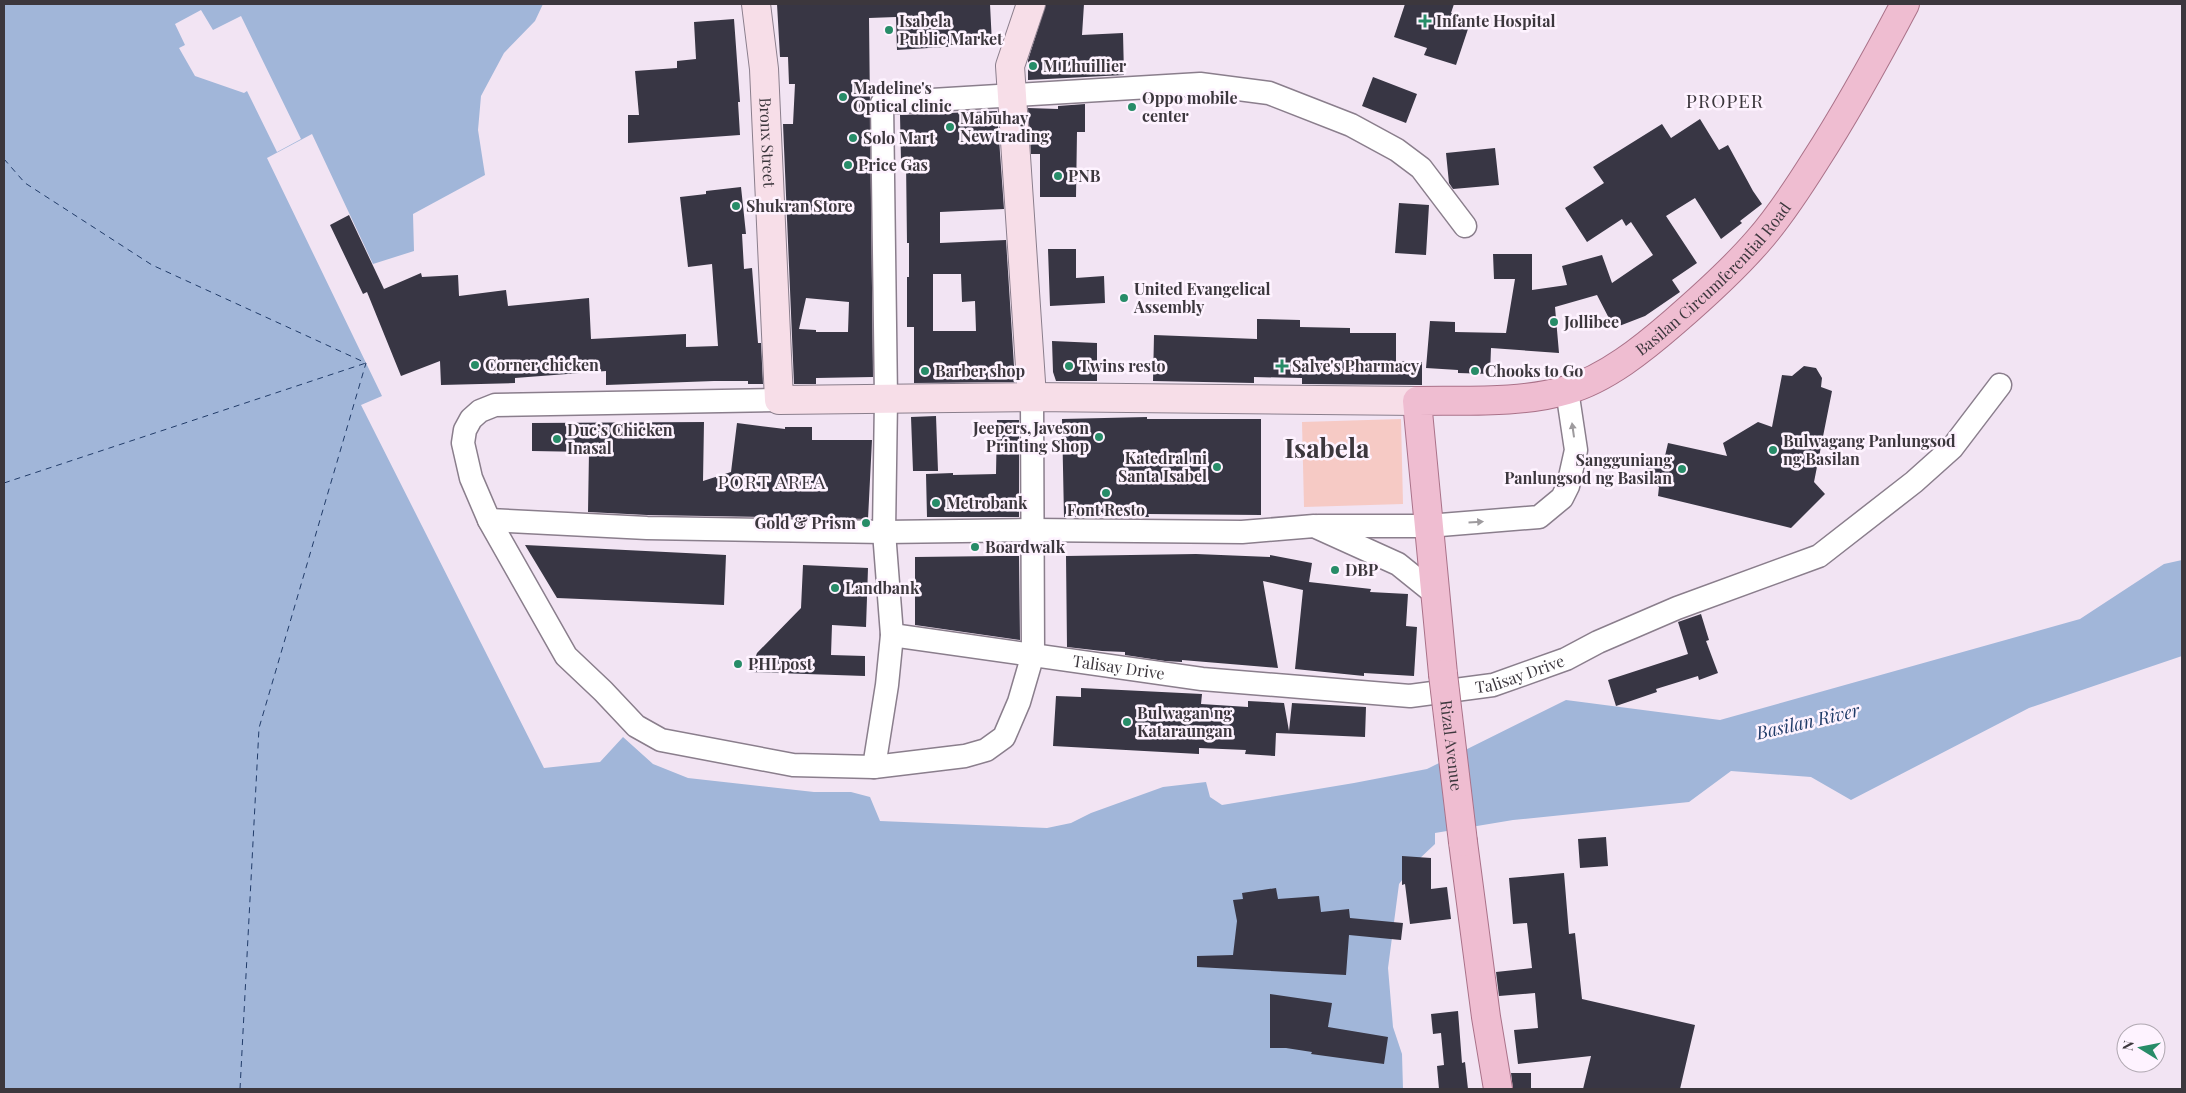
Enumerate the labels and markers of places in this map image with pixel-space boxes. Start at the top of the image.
place label: Isabela Public Market [899,10,1003,49]
place label: Infante Hospital [1436,10,1555,31]
marker: Infante Hospital [1418,14,1432,28]
marker: Isabela Public Market [883,24,895,36]
place label: M Lhuillier [1043,55,1127,76]
marker: M Lhuillier [1027,60,1039,72]
place label: Madeline's Optical clinic [853,77,952,116]
place label: Oppo mobile center [1142,87,1237,126]
marker: Madeline's Optical clinic [837,91,849,103]
marker: Oppo mobile center [1126,101,1138,113]
place label: Mabuhay New trading [960,107,1050,146]
marker: Mabuhay New trading [944,121,956,133]
place label: Solo Mart [863,127,935,148]
marker: Solo Mart [847,132,859,144]
place label: Price Gas [858,154,928,175]
marker: Price Gas [842,159,854,171]
place label: PNB [1068,165,1101,186]
marker: PNB [1052,170,1064,182]
place label: Shukran Store [746,195,853,216]
marker: Shukran Store [730,200,742,212]
place label: United Evangelical Assembly [1133,278,1270,317]
marker: United Evangelical Assembly [1118,292,1130,304]
place label: Jollibee [1563,311,1619,332]
marker: Jollibee [1548,316,1560,328]
place label: Corner chicken [485,354,599,375]
place label: Twins resto [1079,355,1166,376]
place label: Salve's Pharmacy [1292,355,1420,376]
marker: Corner chicken [469,359,481,371]
place label: Barber shop [935,360,1025,381]
marker: Twins resto [1063,360,1075,372]
marker: Salve's Pharmacy [1276,360,1288,372]
place label: Chooks to Go [1485,360,1583,381]
marker: Barber shop [919,365,931,377]
marker: Chooks to Go [1469,365,1481,377]
place label: Jeepers,Javeson Printing Shop [972,417,1089,456]
place label: Duc’s Chicken Inasal [567,419,673,458]
place label: Bulwagang Panlungsod ng Basilan [1783,430,1956,469]
marker: Jeepers,Javeson Printing Shop [1093,431,1105,443]
marker: Duc’s Chicken Inasal [551,433,563,445]
marker: Bulwagang Panlungsod ng Basilan [1767,444,1779,456]
place label: Katedral ni Santa Isabel [1118,447,1207,486]
place label: Sangguniang Panlungsod ng Basilan [1504,449,1672,488]
marker: Katedral ni Santa Isabel [1211,461,1223,473]
marker: Sangguniang Panlungsod ng Basilan [1676,463,1688,475]
marker: Font Resto [1100,487,1112,499]
place label: Metrobank [946,492,1028,513]
marker: Metrobank [930,497,942,509]
place label: Font Resto [1067,499,1145,520]
place label: Gold & Prism [755,512,857,533]
marker: Gold & Prism [860,517,872,529]
place label: Boardwalk [985,536,1066,557]
marker: Boardwalk [969,541,981,553]
place label: DBP [1345,559,1378,580]
marker: DBP [1329,564,1341,576]
place label: Landbank [845,577,920,598]
marker: Landbank [829,582,841,594]
place label: PHLpost [748,653,813,674]
marker: PHLpost [732,658,744,670]
place label: Bulwagan ng Kataraungan [1137,702,1233,741]
marker: Bulwagan ng Kataraungan [1121,716,1133,728]

